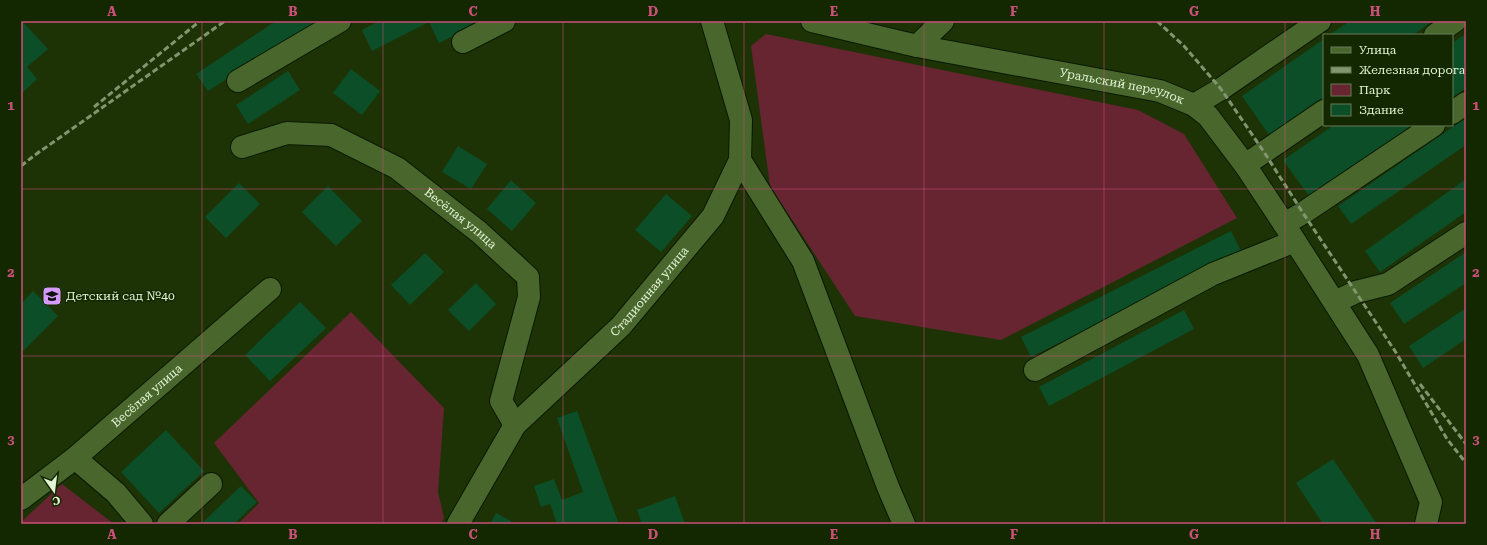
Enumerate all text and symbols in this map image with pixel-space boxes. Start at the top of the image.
text: A [107,4,117,19]
text: B [288,4,298,19]
text: C [468,4,478,19]
text: D [648,4,658,19]
text: E [830,4,838,19]
text: F [1010,4,1018,19]
text: G [1189,4,1199,19]
text: H [1370,4,1381,19]
legend [1323,34,1453,126]
text: Улица [1359,43,1397,57]
text: Железная дорога [1359,63,1466,77]
street label: Уральский переулок [1059,66,1187,107]
text: Парк [1359,83,1391,97]
text: 1 [7,98,15,113]
text: 1 [1472,98,1480,113]
text: Здание [1359,103,1404,117]
street label: Весёлая улица [422,185,500,252]
street label: Стадионная улица [607,243,692,339]
text: 2 [7,265,15,280]
text: 2 [1472,265,1480,280]
school or university icon: Детский сад №40 [41,285,63,307]
place label: Детский сад №40 [66,289,175,303]
street label: Весёлая улица [109,361,185,430]
text: 3 [7,432,15,447]
text: 3 [1472,432,1480,447]
north arrow [34,471,74,511]
text: С [51,493,62,508]
text: A [107,527,117,542]
text: B [288,527,298,542]
text: C [468,527,478,542]
text: D [648,527,658,542]
text: E [830,527,838,542]
text: F [1010,527,1018,542]
text: G [1189,527,1199,542]
text: H [1370,527,1381,542]

